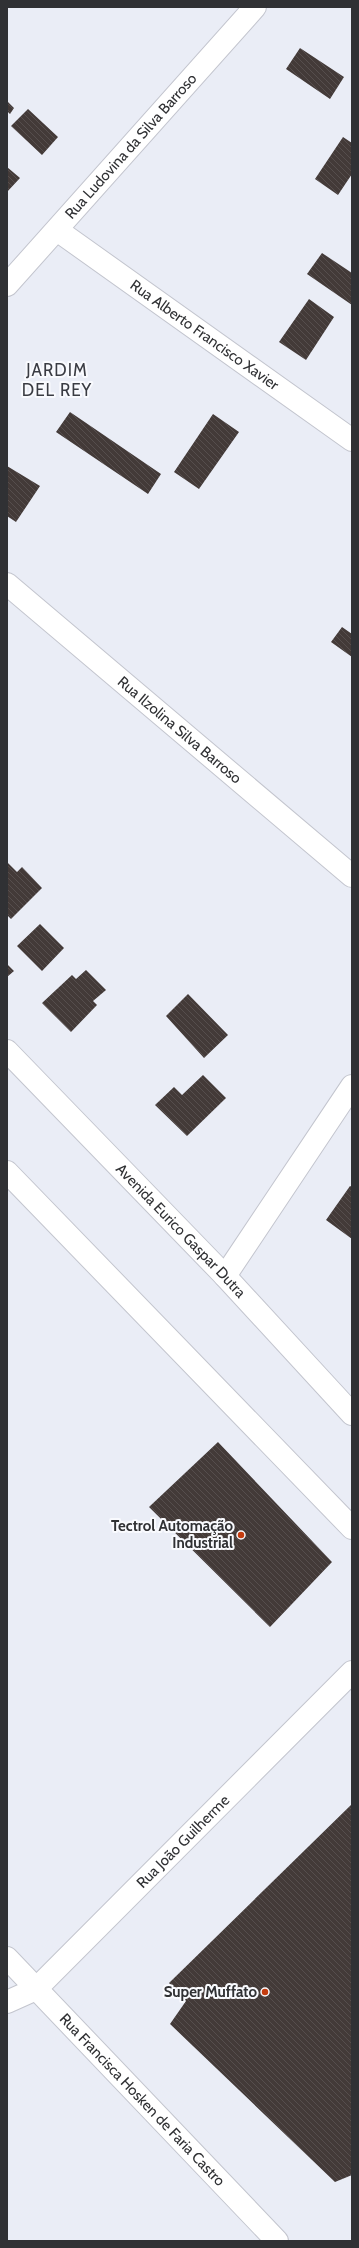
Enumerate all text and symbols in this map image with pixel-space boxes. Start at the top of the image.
street label: Rua Ludovina da Silva Barroso [61,70,200,223]
street label: Rua Alberto Francisco Xavier [127,276,282,394]
district label: JARDIM DEL REY [22,360,92,400]
street label: Rua Ilzolina Silva Barroso [114,672,245,788]
street label: Avenida Eurico Gaspar Dutra [112,1160,250,1302]
place label: Tectrol Automação Industrial [111,1517,233,1552]
marker: Tectrol Automação Industrial [236,1530,246,1540]
street label: Rua João Guilherme [133,1791,233,1892]
place label: Super Muffato [164,1983,257,2001]
marker: Super Muffato [260,1987,270,1997]
street label: Rua Francisca Hosken de Faria Castro [56,2010,229,2190]

